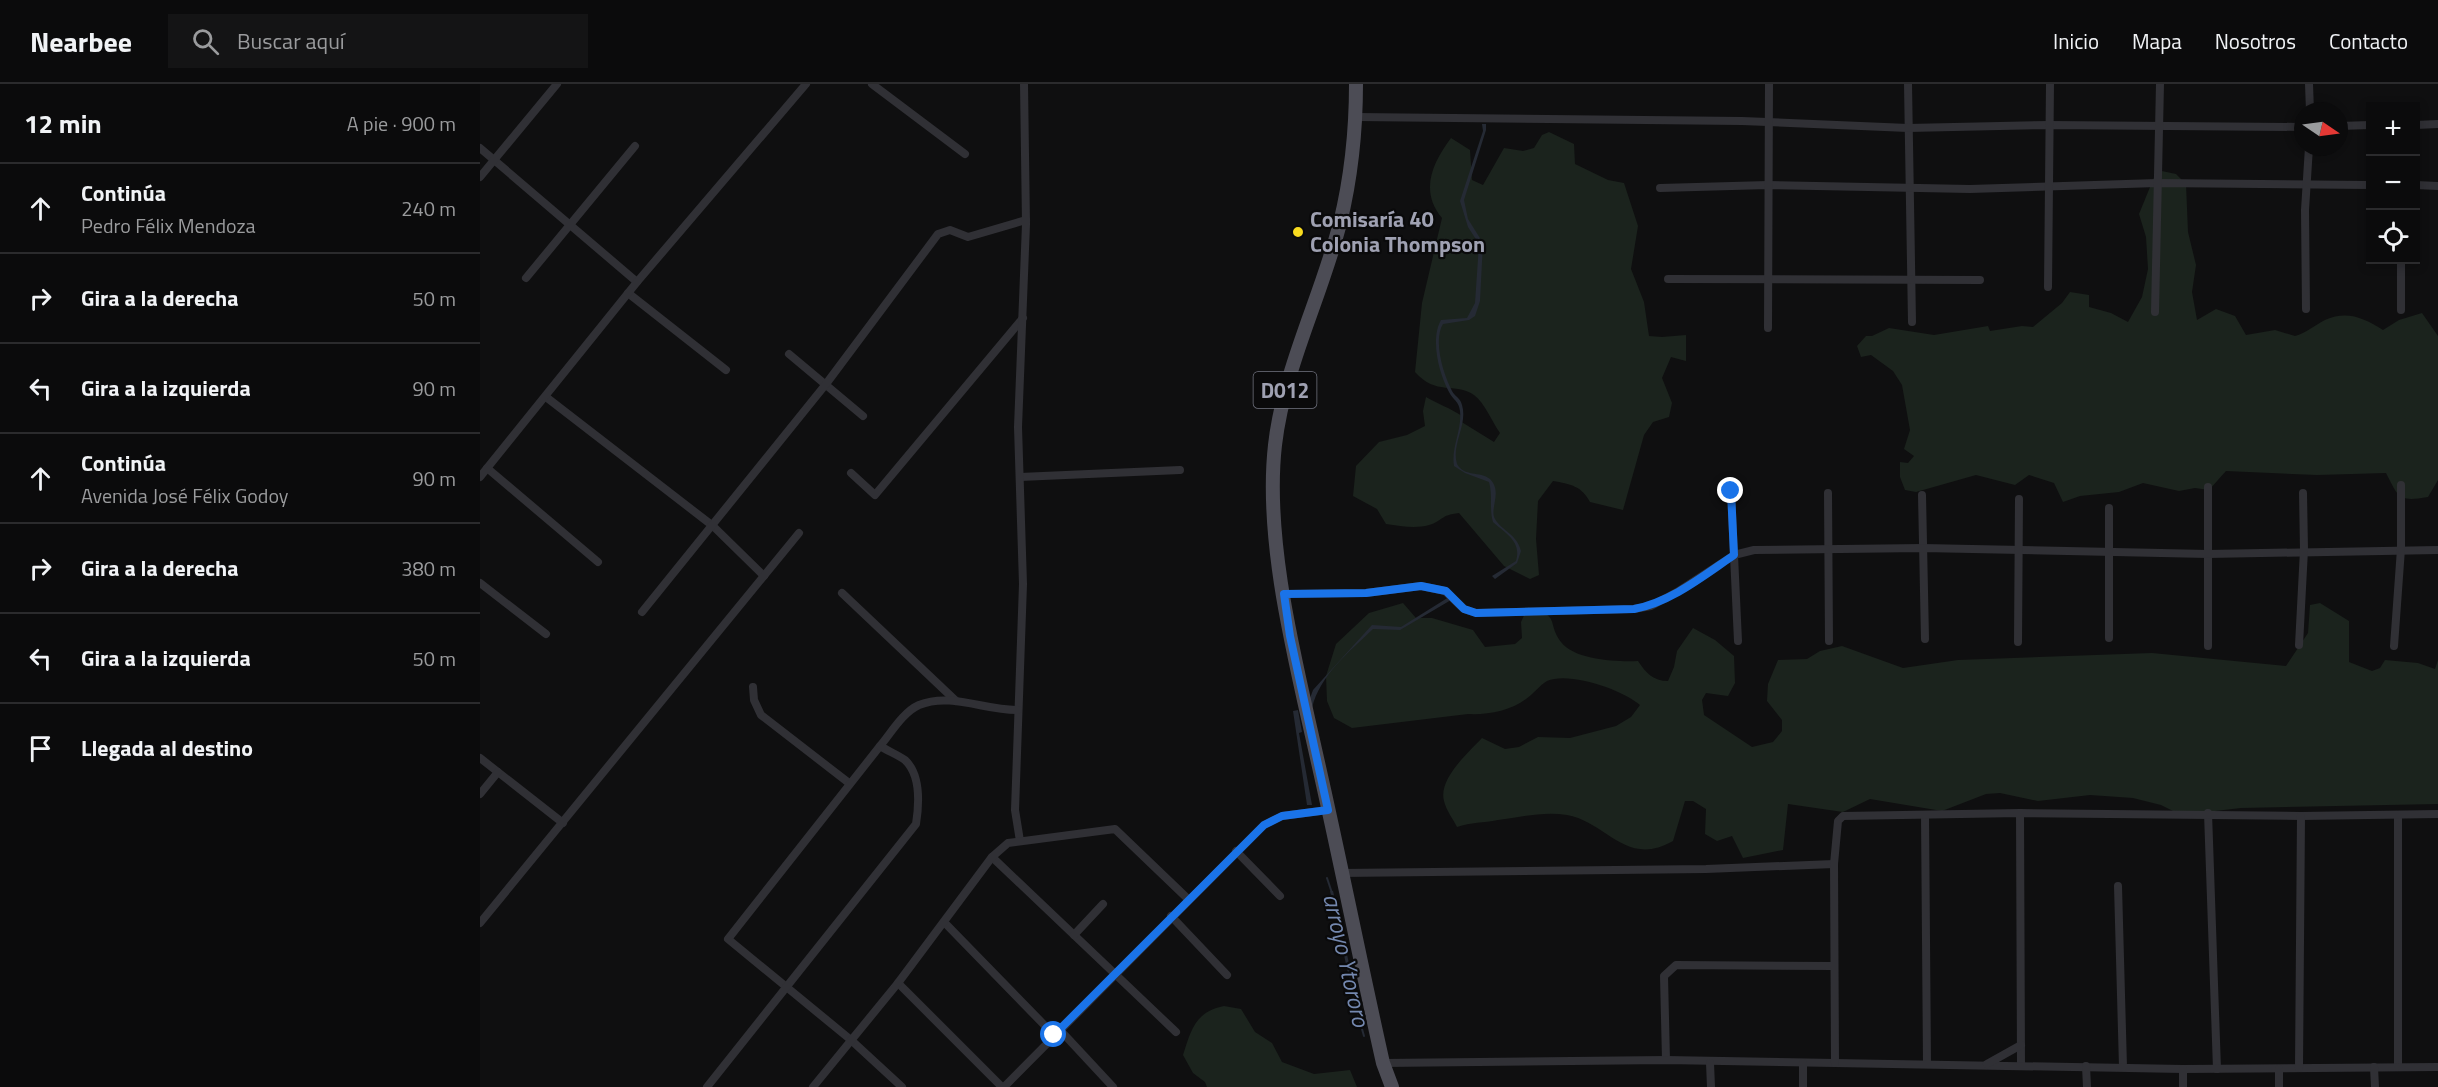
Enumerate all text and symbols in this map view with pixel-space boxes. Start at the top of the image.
search box [168,14,588,68]
text: Nearbee [30,20,132,63]
text: Buscar aquí [237,24,345,58]
icon: search [189,25,222,58]
text: Inicio [2053,25,2099,57]
text: Mapa [2132,25,2182,57]
text: Nosotros [2215,25,2296,57]
text: Contacto [2329,25,2408,57]
north arrow [2294,102,2348,156]
map controls [2366,102,2420,264]
button: + [2366,102,2420,156]
text: 12 min [24,104,102,143]
text: A pie · 900 m [347,108,456,139]
button: − [2366,156,2420,210]
text: Continúa [81,176,166,210]
icon: ahead [24,192,57,225]
text: 240 m [401,193,456,224]
place label: Comisaría 40 Colonia Thompson [1310,202,1485,261]
text: Pedro Félix Mendoza [81,210,256,241]
button: locate [2366,210,2420,264]
marker: Comisaría 40 Colonia Thompson [1291,225,1305,239]
text: Gira a la derecha [81,281,238,315]
icon: right [24,282,57,315]
text: 50 m [412,283,456,314]
text: Gira a la izquierda [81,371,251,405]
icon: left [24,372,57,405]
road number: D012 [1254,372,1316,408]
text: 90 m [412,373,456,404]
text: Continúa [81,446,166,480]
icon: ahead [24,462,57,495]
text: 90 m [412,463,456,494]
route end [1717,477,1743,503]
text: Avenida José Félix Godoy [81,480,288,511]
text: Gira a la derecha [81,551,238,585]
icon: right [24,552,57,585]
text: 380 m [401,553,456,584]
text: Gira a la izquierda [81,641,251,675]
icon: left [24,642,57,675]
text: 50 m [412,643,456,674]
text: Llegada al destino [81,731,253,765]
icon: arrive [24,732,57,765]
water label: arroyo Ytororo [1314,890,1380,1031]
route start [1040,1021,1066,1047]

